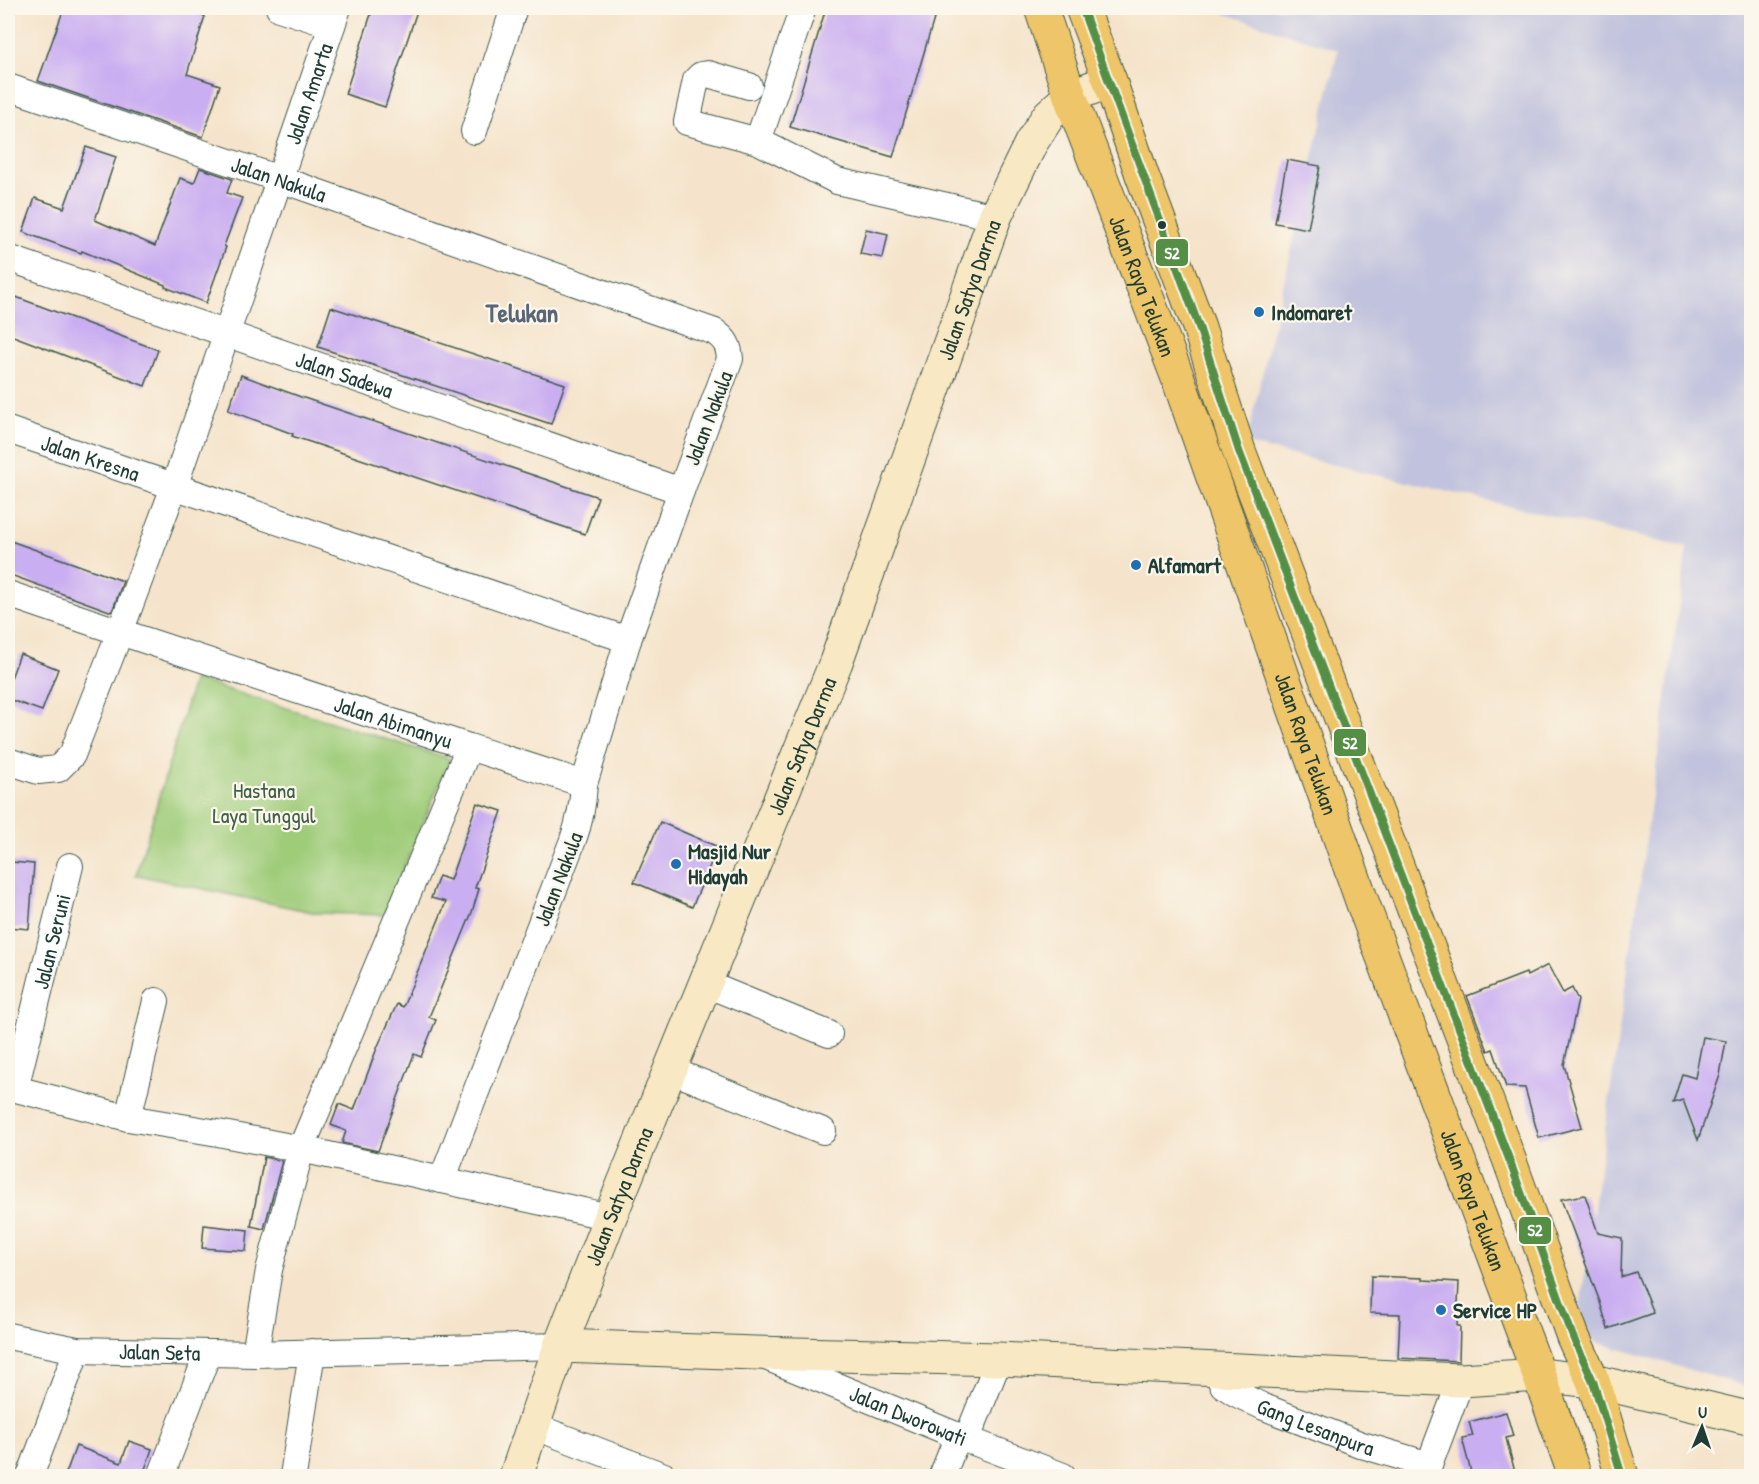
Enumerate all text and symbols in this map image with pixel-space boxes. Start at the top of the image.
street label: Jalan Amarta [277,39,340,148]
street label: Jalan Nakula [227,149,331,209]
street label: Jalan Raya Telukan [1102,211,1183,361]
street label: Jalan Satya Darma [930,215,1008,364]
unlabelled marker [1156,219,1168,231]
line badge: S2 [1155,238,1189,267]
text: S2 [1165,242,1180,264]
district label: Telukan [485,295,558,330]
place label: Indomaret [1271,297,1353,327]
marker: Indomaret [1252,305,1266,319]
street label: Jalan Sadewa [292,344,397,405]
street label: Jalan Nakula [676,366,740,470]
street label: Jalan Kresna [37,427,144,489]
place label: Alfamart [1148,550,1222,580]
marker: Alfamart [1129,558,1143,572]
street label: Jalan Raya Telukan [1268,668,1345,819]
street label: Jalan Satya Darma [760,672,843,820]
street label: Jalan Abimanyu [330,689,456,756]
line badge: S2 [1333,728,1367,757]
text: S2 [1343,732,1358,754]
park label: Hastana Laya Tunggul [212,775,316,830]
street label: Jalan Nakula [526,827,590,931]
place label: Masjid Nur Hidayah [688,836,771,892]
marker: Masjid Nur Hidayah [669,857,683,871]
street label: Jalan Seruni [25,891,78,992]
street label: Jalan Satya Darma [578,1122,660,1270]
street label: Jalan Raya Telukan [1433,1125,1514,1275]
line badge: S2 [1518,1216,1552,1245]
text: S2 [1528,1219,1543,1241]
place label: Service HP [1453,1295,1537,1325]
marker: Service HP [1434,1303,1448,1317]
street label: Jalan Seta [119,1336,201,1368]
street label: Jalan Dworowati [845,1378,971,1453]
street label: Gang Lesanpura [1252,1391,1378,1463]
north arrow [1672,1397,1732,1457]
text: U [1698,1401,1707,1423]

